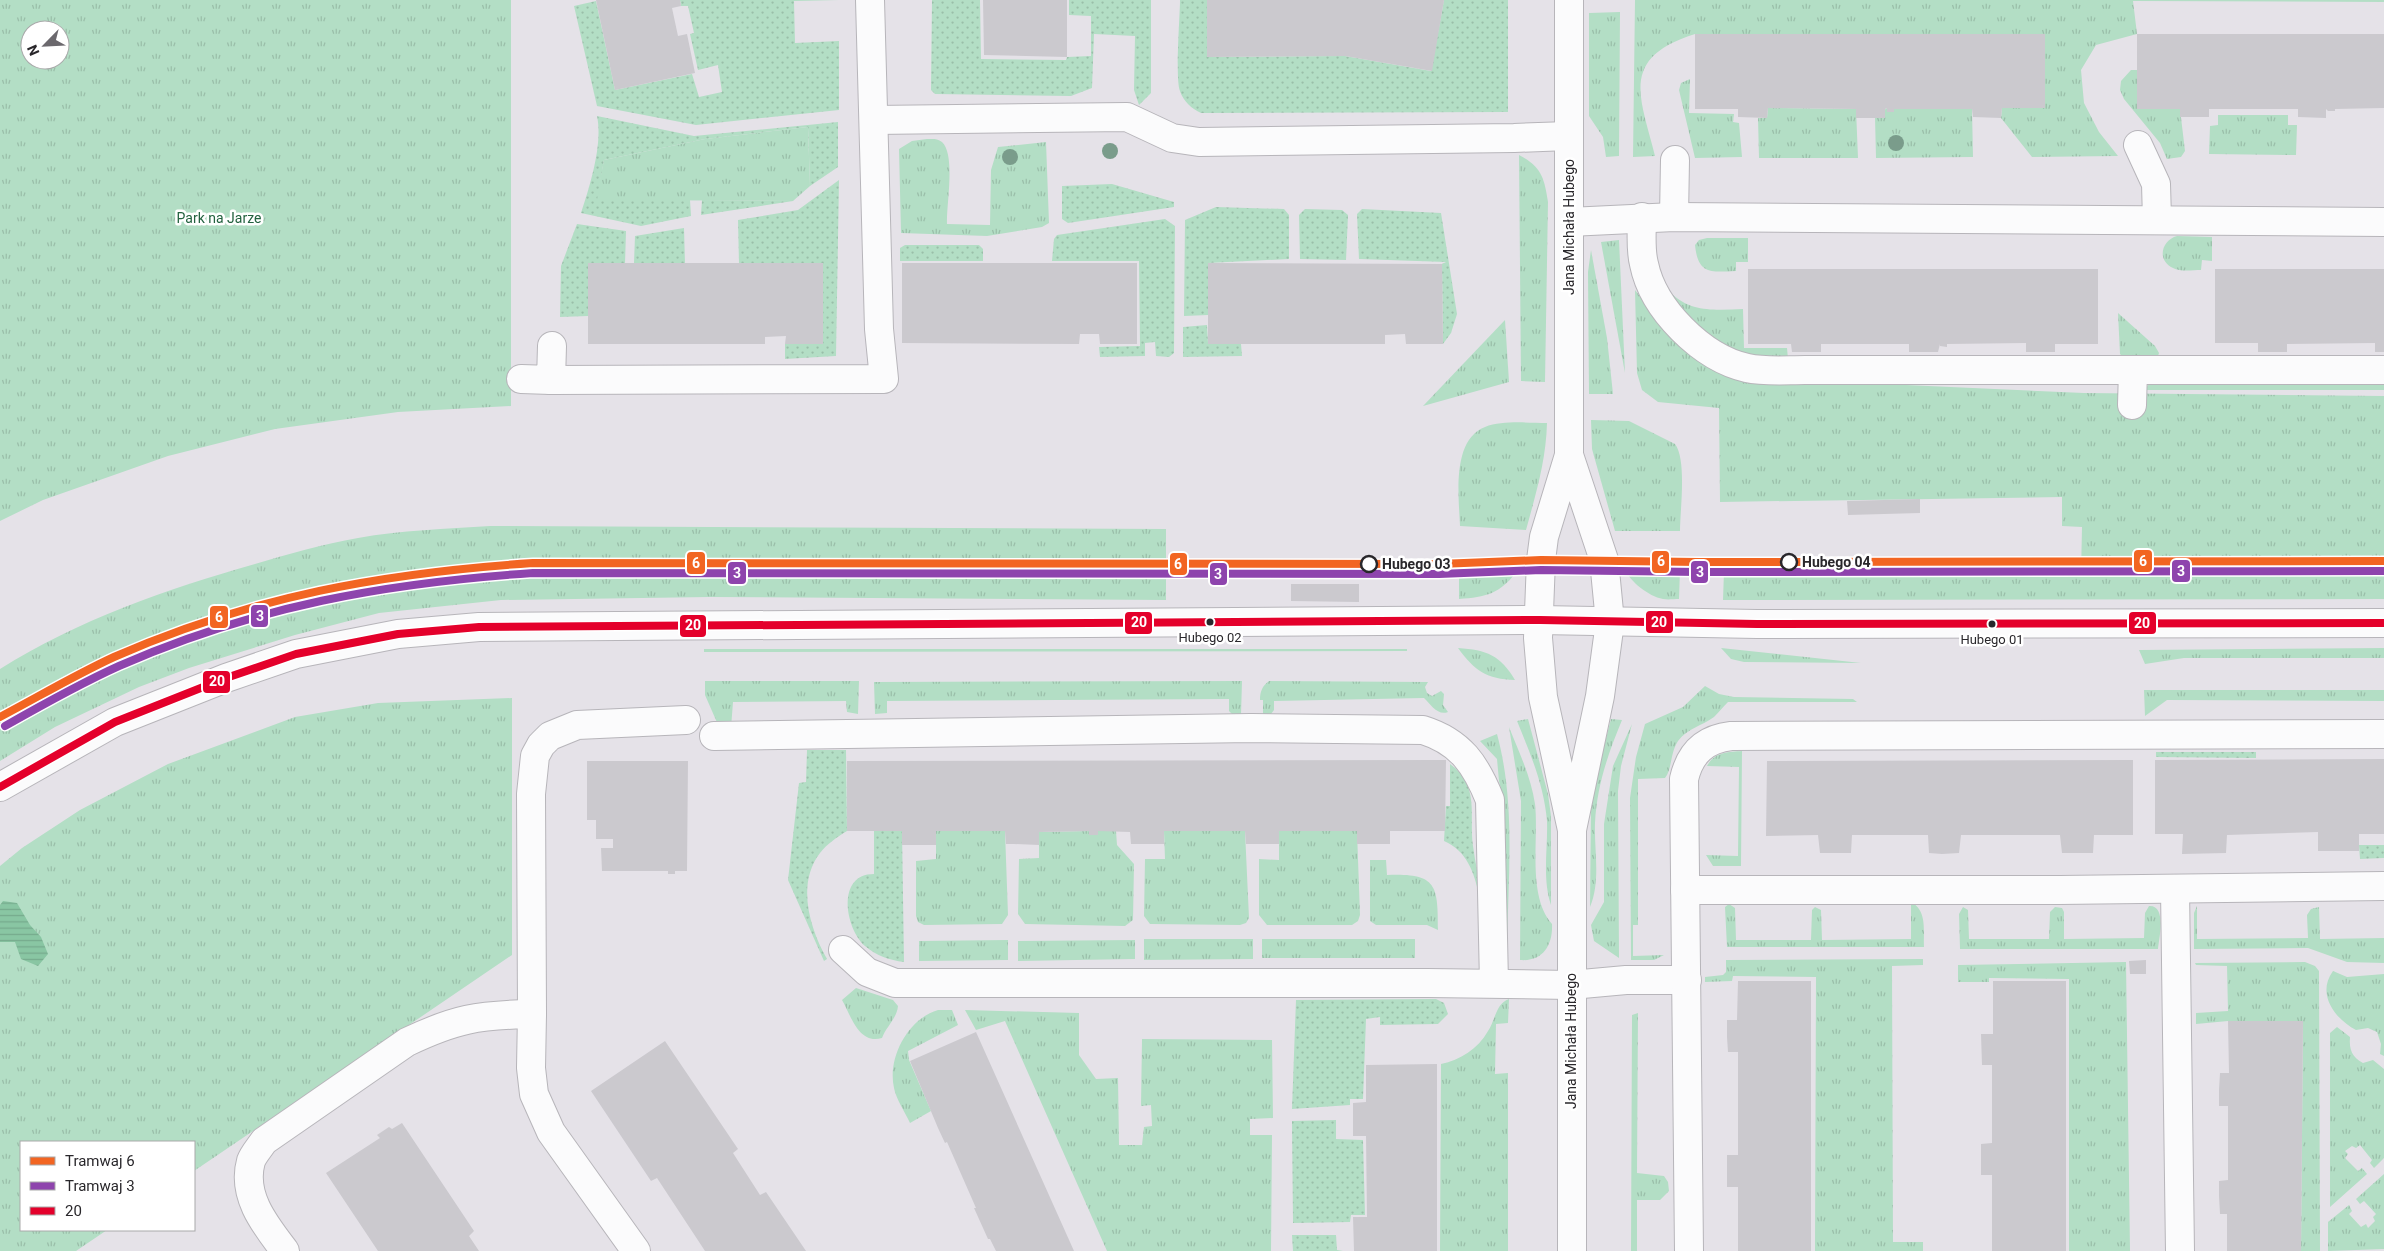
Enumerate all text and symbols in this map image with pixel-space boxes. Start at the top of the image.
north arrow [20,20,70,70]
text: N [24,43,42,58]
street label: Jana Michała Hubego [1561,159,1577,295]
park label: Park na Jarze [177,210,261,226]
line badge: 6 [2133,549,2153,573]
line badge: 6 [1651,550,1670,574]
line badge: 6 [686,551,706,575]
line badge: 6 [1169,552,1188,576]
text: 6 [1657,553,1665,569]
marker: Hubego 04 [1780,553,1798,571]
text: 6 [2139,553,2147,569]
place label: Hubego 04 [1802,554,1871,570]
text: 6 [692,555,700,571]
marker: Hubego 03 [1360,555,1378,573]
text: 6 [1174,556,1182,572]
place label: Hubego 03 [1382,556,1451,572]
line badge: 3 [2171,559,2191,583]
line badge: 3 [1690,560,1709,584]
line badge: 3 [727,561,747,585]
line badge: 3 [1209,562,1228,586]
text: 3 [2177,563,2185,579]
text: 3 [1696,564,1704,580]
text: 3 [733,565,741,581]
text: 3 [1214,566,1222,582]
line badge: 3 [250,604,269,628]
line badge: 6 [209,605,229,629]
text: 3 [256,608,264,624]
text: 6 [215,609,223,625]
line badge: 20 [1645,610,1674,634]
line badge: 20 [1124,611,1153,635]
line badge: 20 [2128,611,2157,635]
line badge: 20 [679,614,707,638]
text: 20 [1131,614,1147,630]
text: 20 [1651,614,1667,630]
text: 20 [2134,615,2150,631]
text: 20 [685,617,701,633]
marker: Hubego 02 [1205,617,1215,627]
marker: Hubego 01 [1987,619,1997,629]
place label: Hubego 02 [1178,630,1242,645]
place label: Hubego 01 [1960,632,2024,647]
line badge: 20 [202,670,231,694]
text: 20 [209,673,225,689]
street label: Jana Michała Hubego [1563,973,1579,1109]
legend [20,1141,195,1231]
text: Tramwaj 6 [65,1152,135,1170]
text: Tramwaj 3 [65,1177,135,1195]
text: 20 [65,1202,82,1220]

